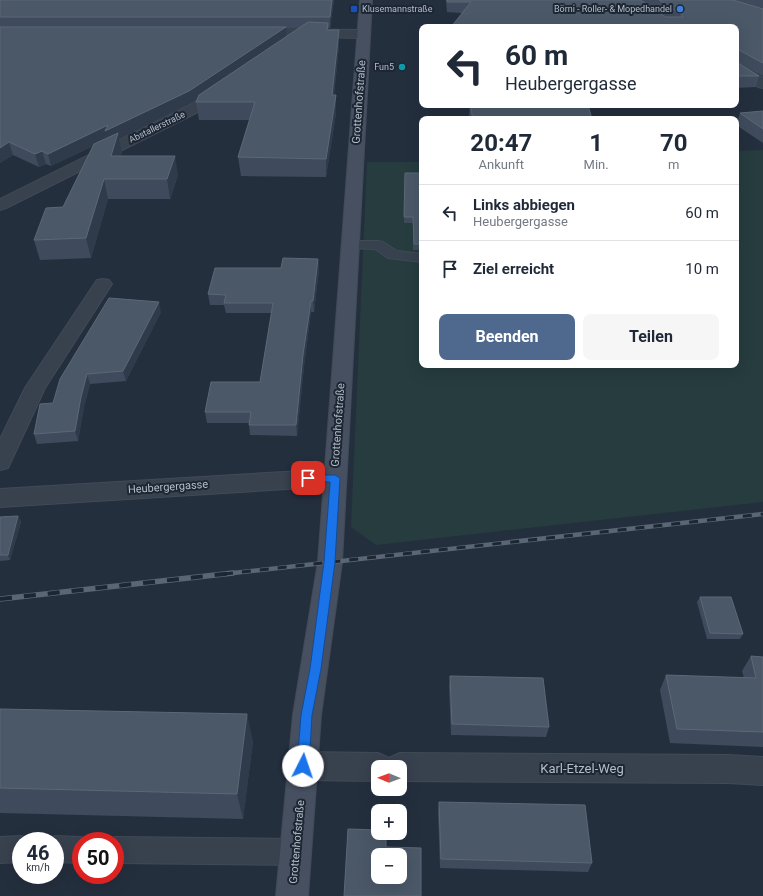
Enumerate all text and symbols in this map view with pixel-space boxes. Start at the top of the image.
marker: Klusemannstraße [349,4,359,14]
place label: Klusemannstraße [362,4,433,14]
place label: Börni - Roller- & Mopedhandel [554,4,672,14]
marker: Börni - Roller- & Mopedhandel [675,4,685,14]
text: 60 m [505,39,568,72]
icon: left [439,40,491,92]
street label: Grottenhofstraße [350,60,368,144]
place label: Fun5 [374,62,394,72]
marker: Fun5 [397,62,407,72]
text: Heubergergasse [505,73,637,94]
street label: Abstallerstraße [127,109,187,145]
text: 20:47 [470,129,532,157]
text: 1 [589,129,603,157]
text: 70 [660,129,688,157]
text: Ankunft [479,157,524,172]
text: Min. [584,157,609,172]
text: m [668,157,680,172]
text: Links abbiegen [473,196,575,214]
icon: left [439,202,461,224]
text: 60 m [685,204,719,222]
text: Heubergergasse [473,214,568,229]
icon: arrive [439,258,461,280]
text: Ziel erreicht [473,260,554,278]
text: 10 m [685,260,719,278]
button: Beenden [439,314,575,360]
button: Teilen [583,314,719,360]
street label: Grottenhofstraße [329,383,347,467]
pin [291,461,325,495]
icon: arrive [297,467,319,489]
street label: Heubergergasse [127,478,209,496]
position arrow [282,745,324,787]
north arrow [371,760,407,796]
map controls [371,760,407,884]
street label: Karl-Etzel-Weg [540,761,624,776]
street label: Grottenhofstraße [287,800,307,884]
button: + [371,804,407,840]
speed limit sign: 50 [72,832,124,884]
text: 46 [27,841,49,865]
button: − [371,848,407,884]
text: km/h [26,862,50,873]

